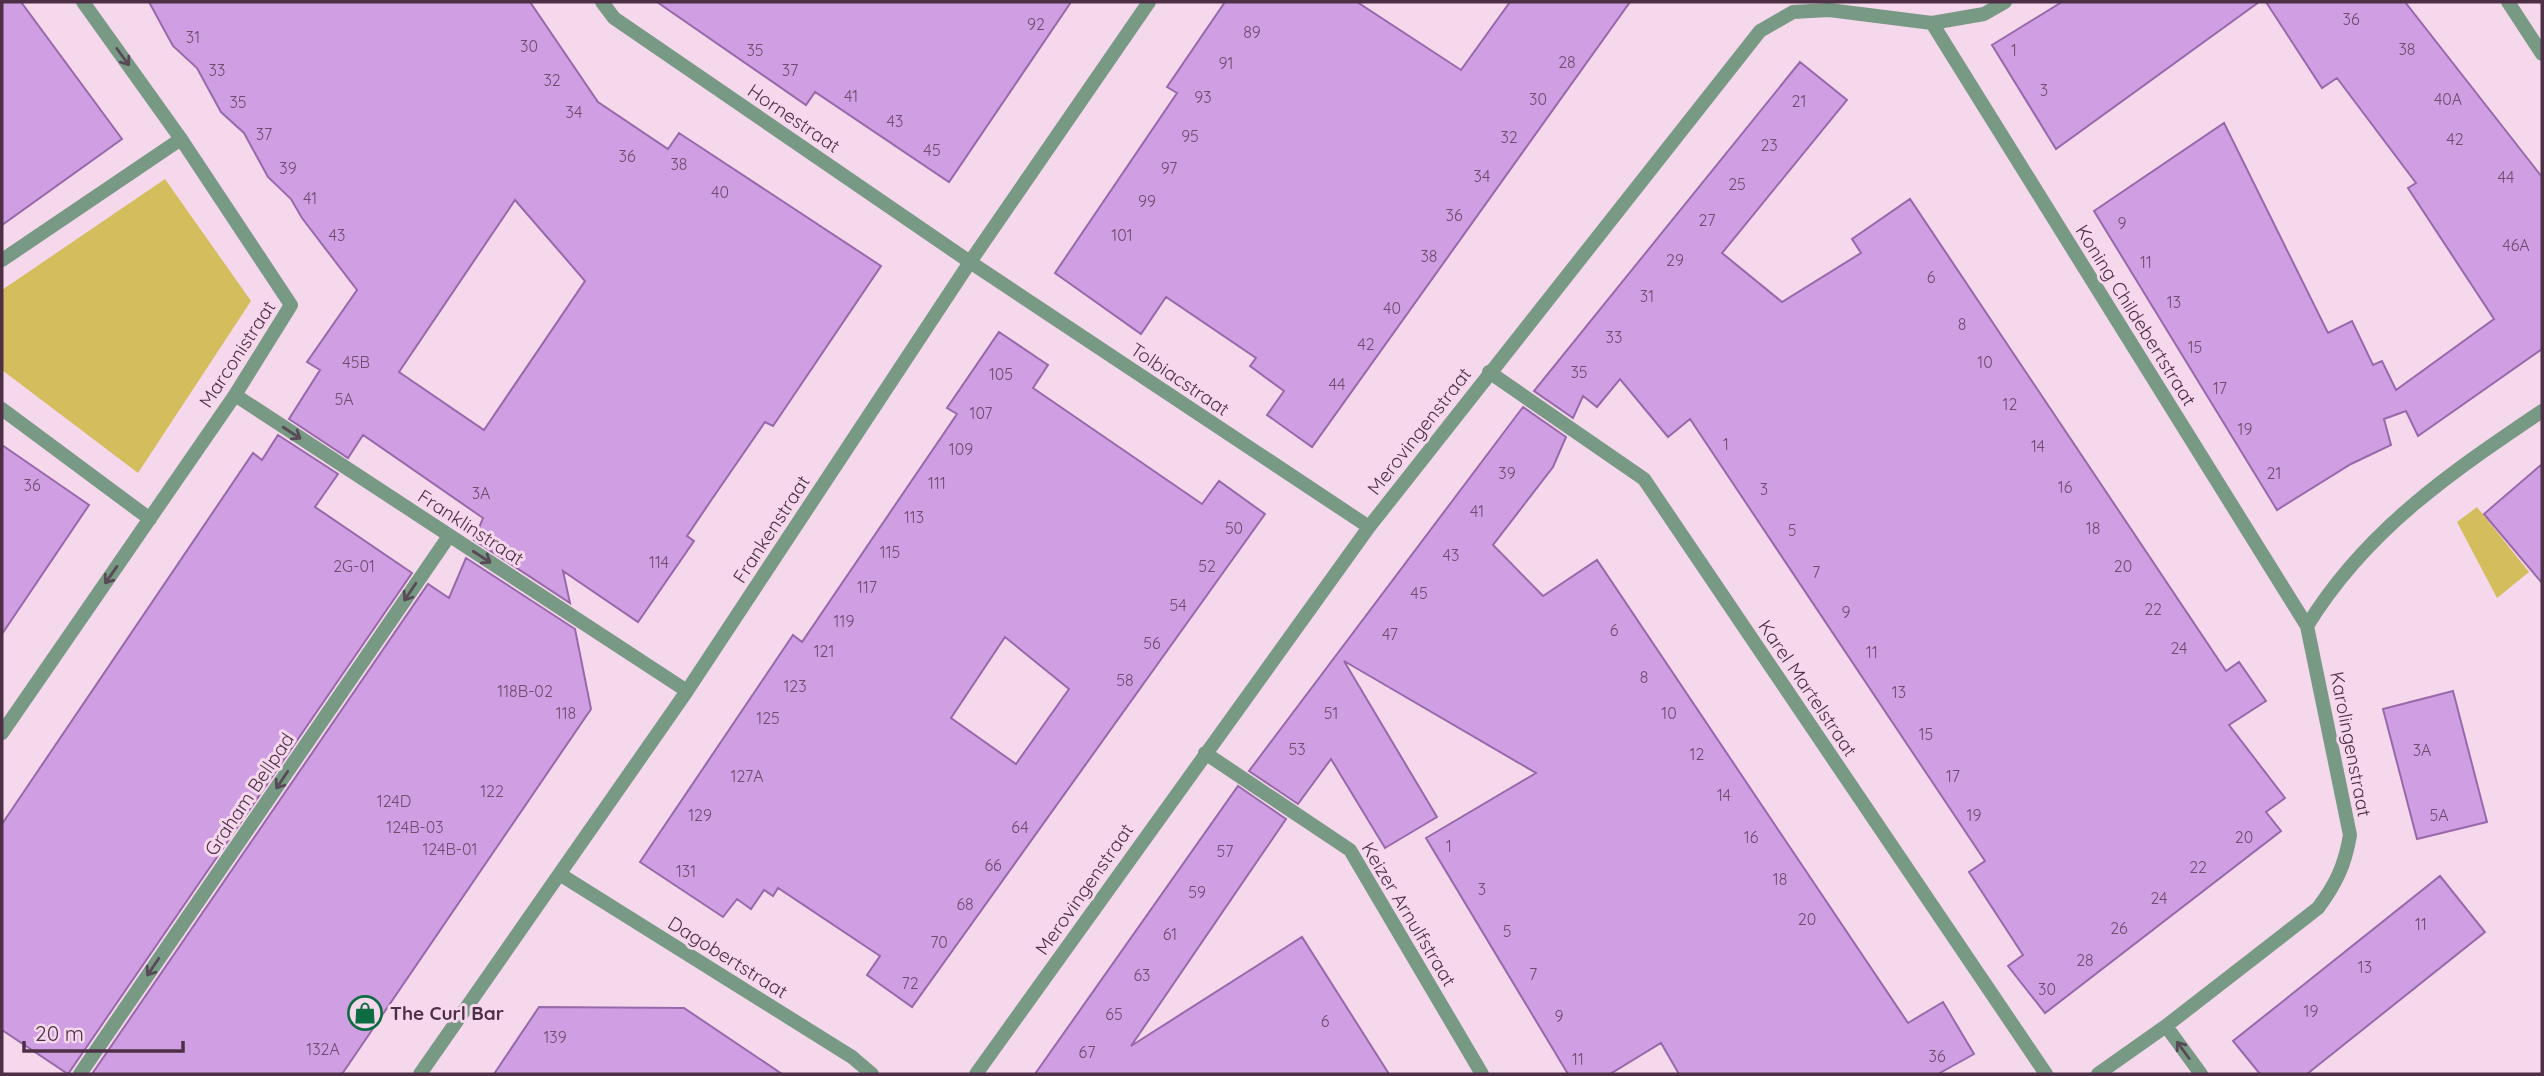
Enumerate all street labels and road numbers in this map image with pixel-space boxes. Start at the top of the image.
street label: Hornestraat [743,78,845,158]
street label: Koning Childebertstraat [2070,220,2202,410]
street label: Marconistraat [194,296,280,412]
street label: Tolbiacstraat [1126,337,1234,421]
street label: Merovingenstraat [1362,362,1476,500]
street label: Frankenstraat [727,471,815,587]
street label: Franklinstraat [413,484,529,570]
street label: Karel Martelstraat [1753,615,1863,761]
street label: Karolingenstraat [2325,669,2377,819]
street label: Graham Bellpad [199,728,299,860]
street label: Merovingenstraat [1030,819,1138,959]
street label: Keizer Arnulfstraat [1356,837,1462,991]
street label: Dagobertstraat [664,911,792,1003]

